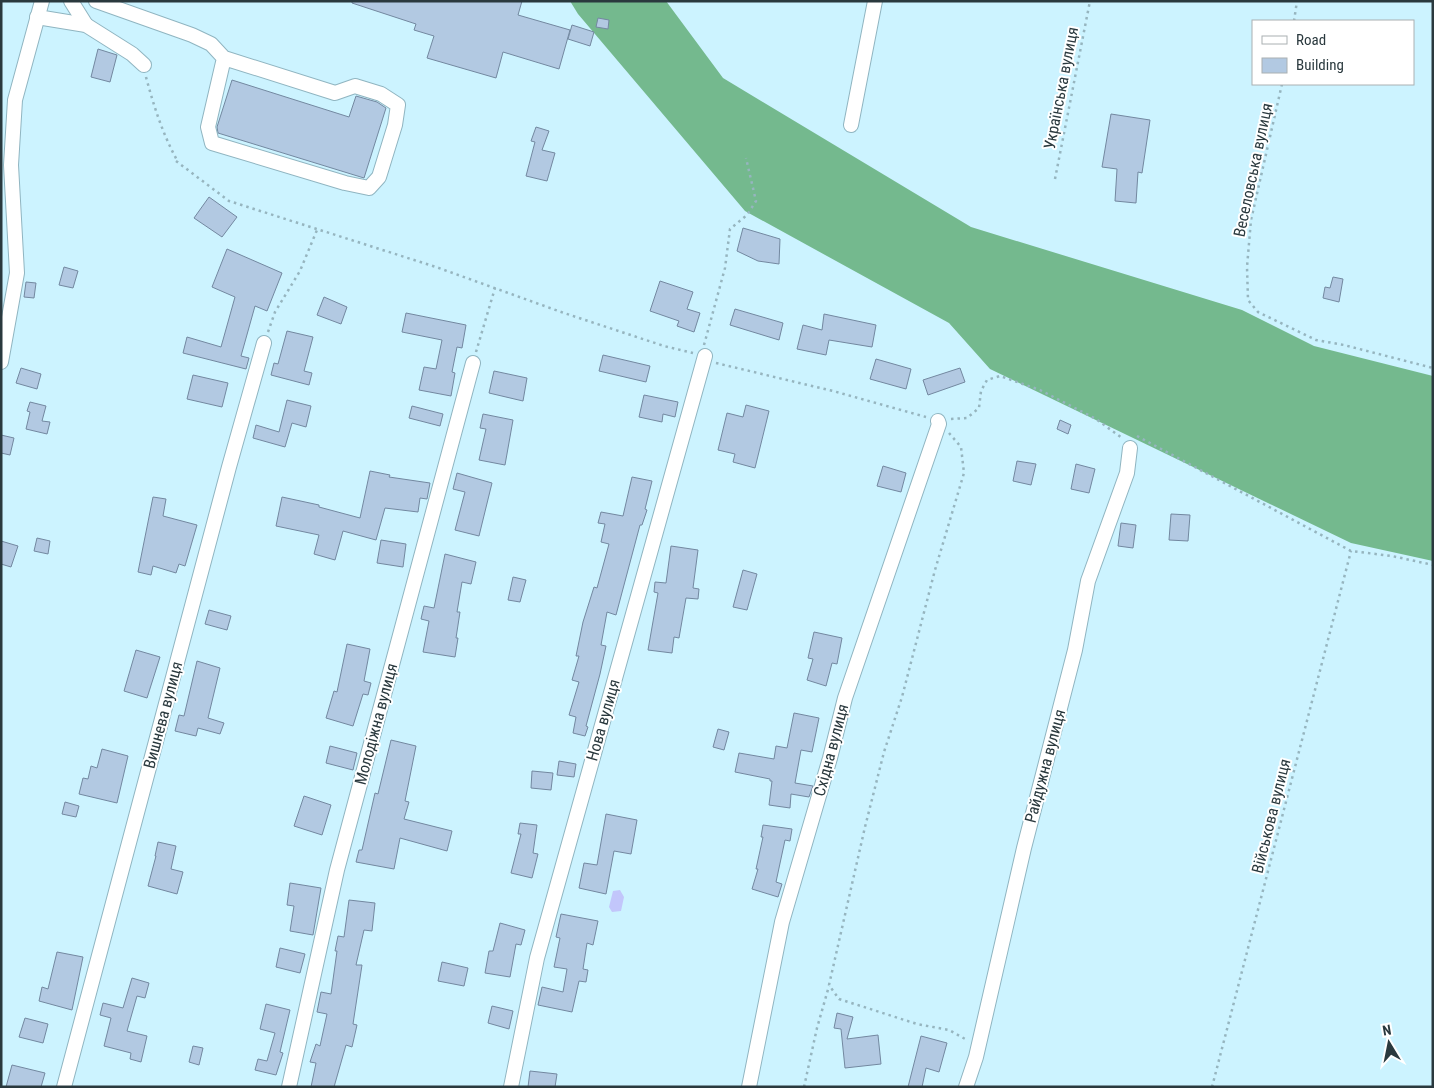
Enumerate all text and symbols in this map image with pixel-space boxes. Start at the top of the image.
legend [1252,20,1414,85]
street label: Українська вулиця [1040,25,1082,151]
text: Road [1296,31,1326,49]
text: Building [1296,56,1344,74]
street label: Веселовська вулиця [1230,101,1276,239]
street label: Вишнева вулиця [140,659,186,771]
street label: Молодіжна вулиця [351,661,401,787]
street label: Нова вулиця [582,677,624,763]
street label: Східна вулиця [810,702,852,798]
street label: Райдужна вулиця [1021,707,1069,825]
street label: Військова вулиця [1248,757,1294,875]
north arrow [1364,1018,1414,1068]
text: N [1381,1022,1392,1039]

